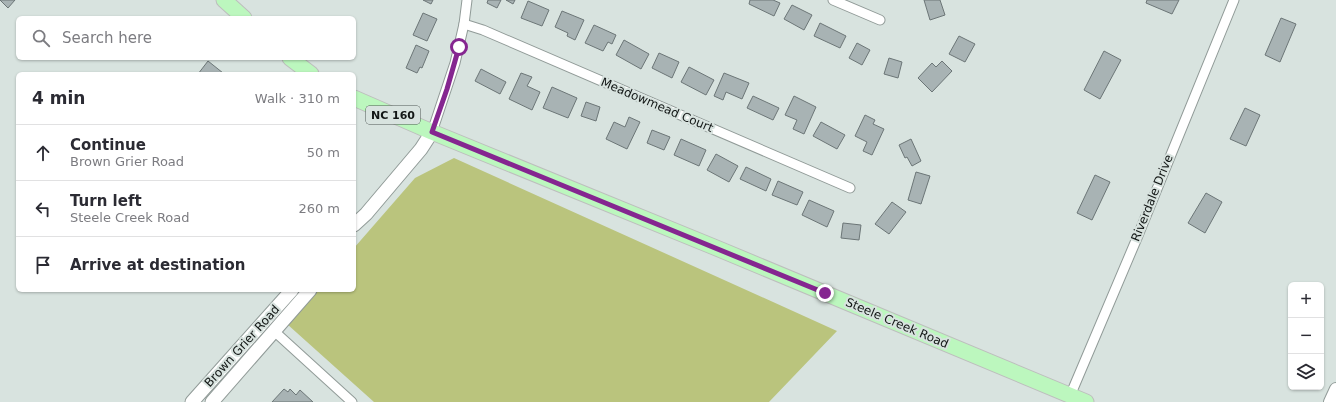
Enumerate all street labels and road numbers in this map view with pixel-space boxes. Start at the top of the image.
street label: Meadowmead Court [599,75,716,135]
road number: NC 160 [366,106,420,124]
street label: Riverdale Drive [1128,153,1176,243]
street label: Steele Creek Road [843,295,951,351]
street label: Brown Grier Road [202,302,282,390]

